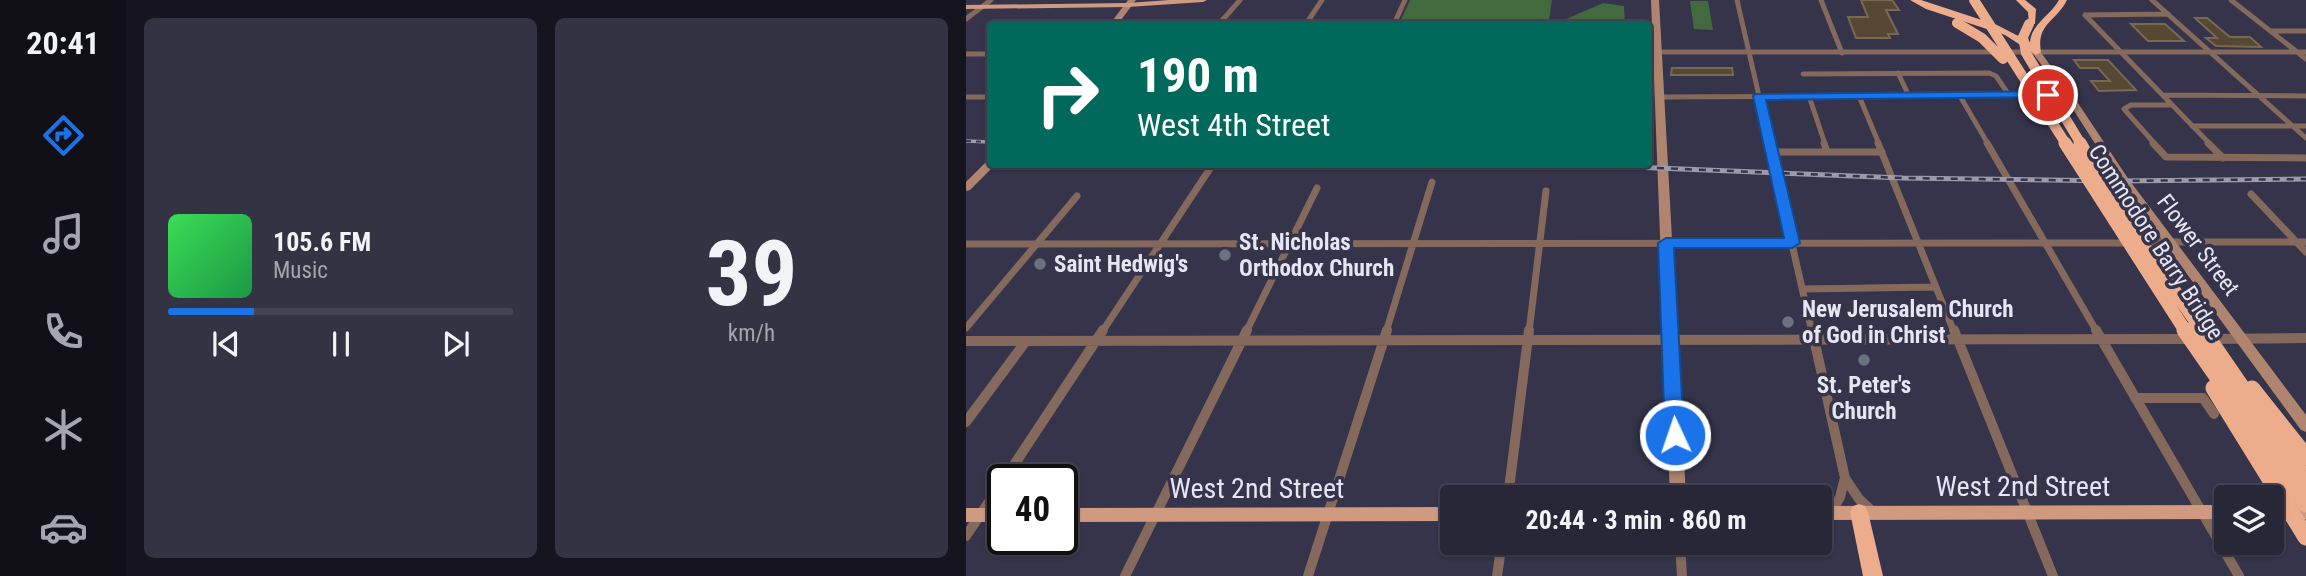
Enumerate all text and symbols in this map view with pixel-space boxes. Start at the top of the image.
text: 20:41 [26,24,100,62]
text: 190 m [1137,47,1259,104]
icon: right [1022,49,1113,140]
pin [2018,65,2078,125]
icon: arrive [2029,76,2067,114]
text: West 4th Street [1137,106,1330,144]
icon: directions [39,111,88,160]
street label: Commodore Barry Bridge [2083,139,2229,345]
street label: Flower Street [2151,189,2245,301]
icon: music [39,209,88,258]
text: 39 [706,221,797,327]
text: 105.6 FM [273,227,371,257]
place label: St. Nicholas Orthodox Church [1239,229,1394,282]
marker: St. Nicholas Orthodox Church [1217,247,1233,263]
place label: Saint Hedwig's [1054,251,1188,278]
marker: Saint Hedwig's [1032,256,1048,272]
text: Music [273,257,328,284]
place label: New Jerusalem Church of God in Christ [1802,296,2014,349]
icon: phone [39,307,88,356]
marker: New Jerusalem Church of God in Christ [1780,314,1796,330]
text: km/h [728,320,775,347]
icon: previous [207,325,245,363]
icon: pause [322,325,360,363]
icon: next [437,325,475,363]
marker: St. Peter's Church [1856,352,1872,368]
place label: St. Peter's Church [1817,372,1911,425]
position arrow [1638,398,1712,472]
icon: climate [39,405,88,454]
speed limit sign: 40 [987,464,1078,555]
street label: West 2nd Street [1936,470,2110,503]
street label: West 2nd Street [1170,472,1344,505]
map controls [2214,485,2284,555]
button: layers [2214,485,2284,555]
icon: car [39,503,88,552]
text: 20:44 · 3 min · 860 m [1526,505,1746,535]

